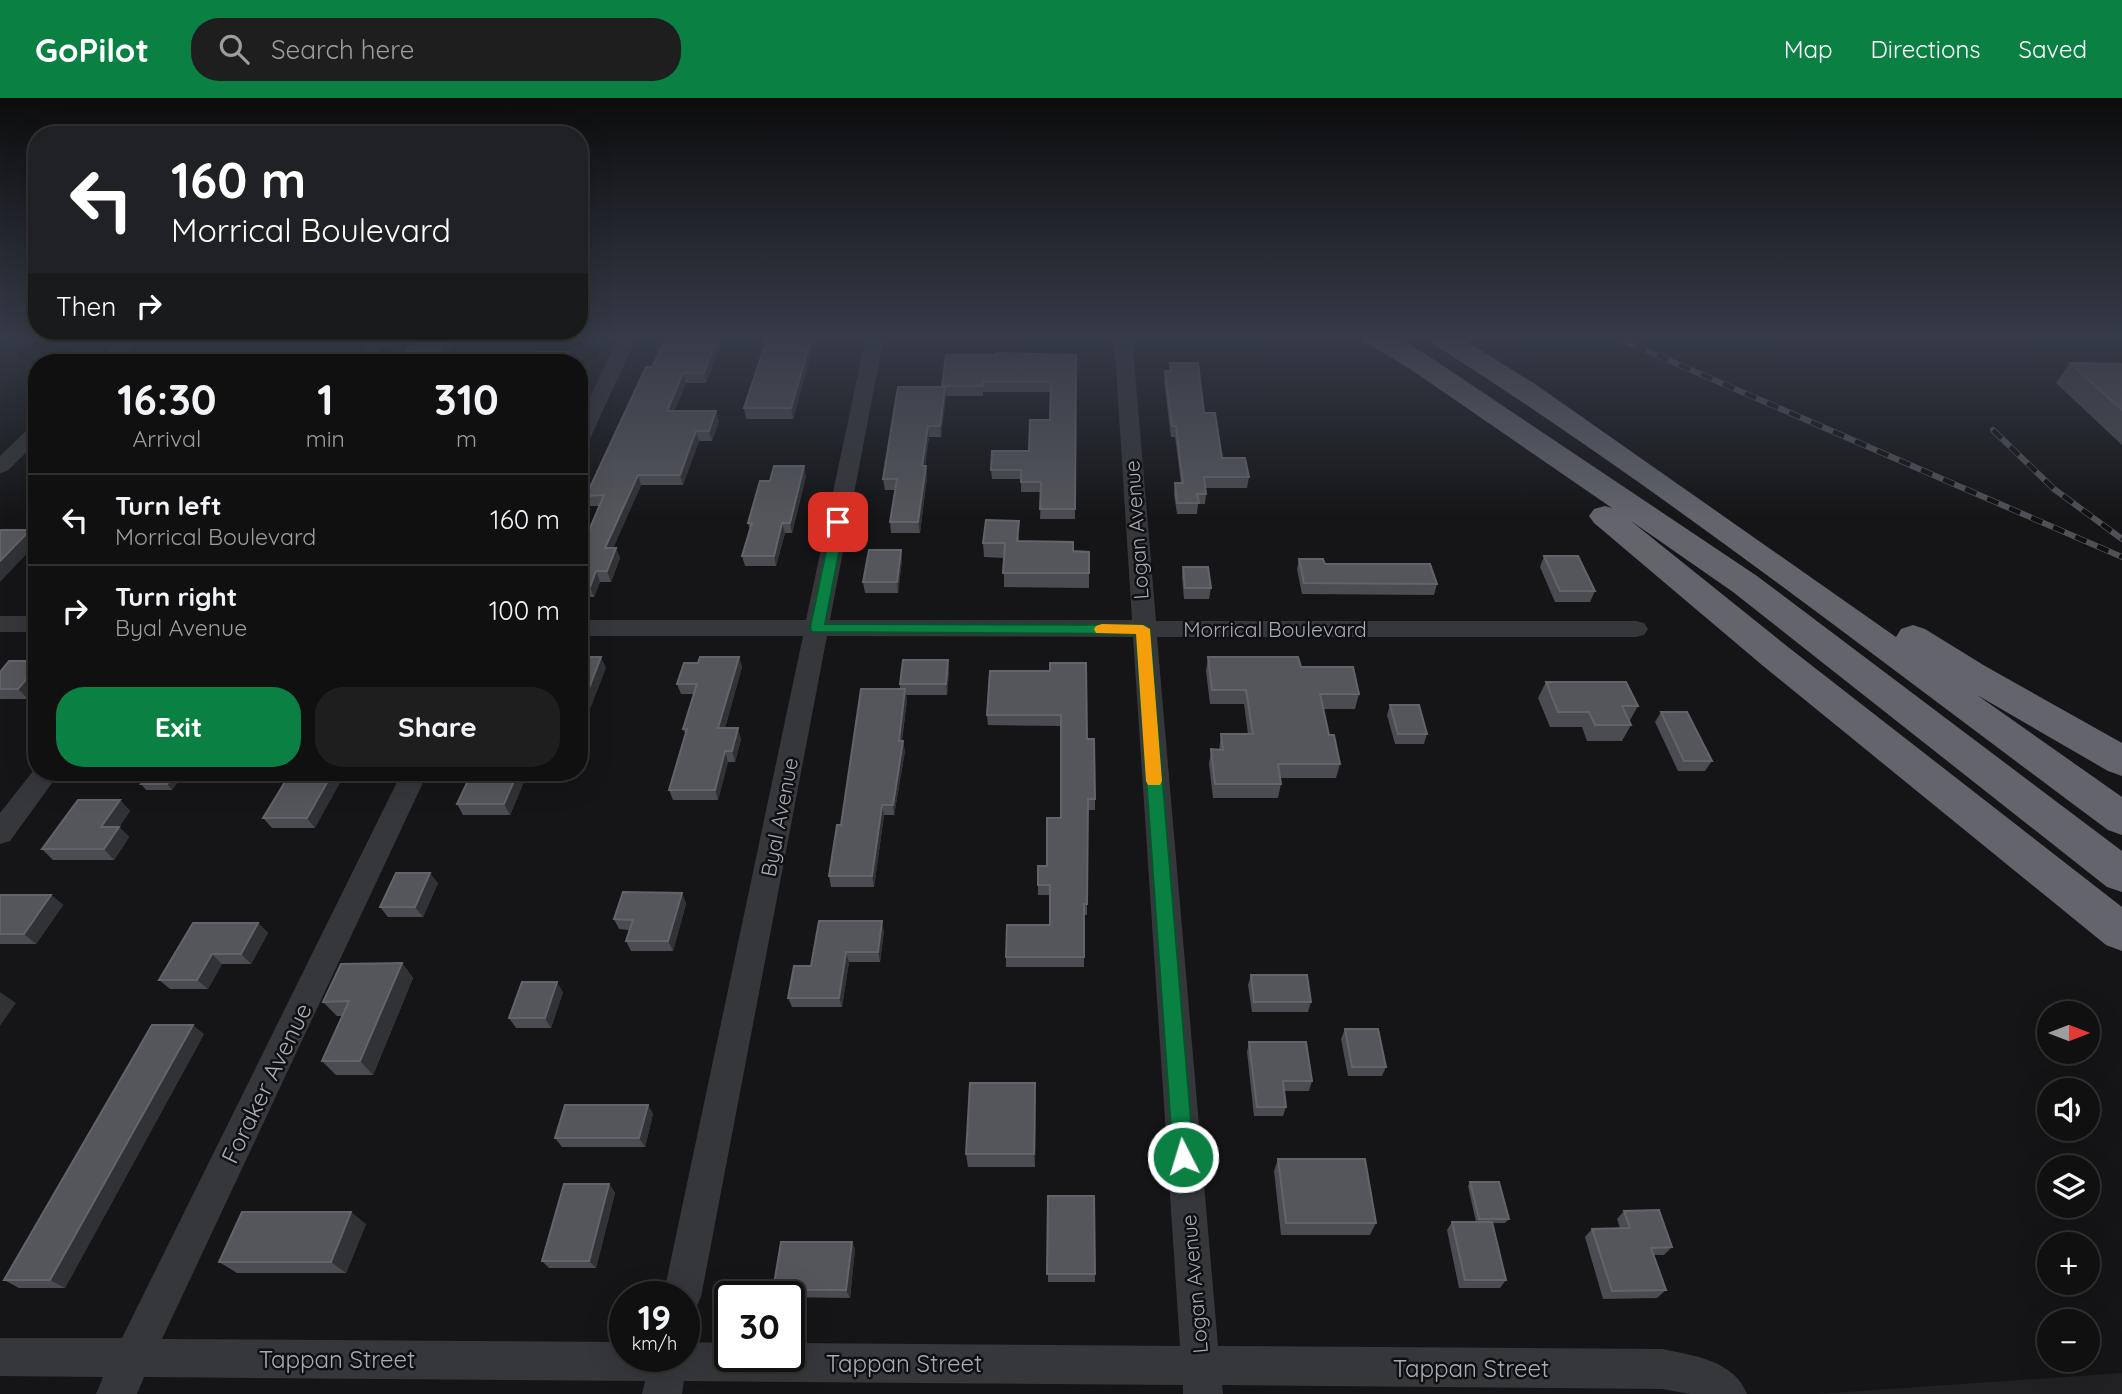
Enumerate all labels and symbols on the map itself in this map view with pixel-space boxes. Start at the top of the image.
street label: Logan Avenue [1118,460,1154,600]
pin [808,492,868,552]
street label: Morrical Boulevard [1183,616,1367,642]
street label: Byal Avenue [755,755,803,879]
street label: Foraker Avenue [214,998,318,1168]
north arrow [2037,1001,2100,1064]
position arrow [1146,1120,1220,1194]
street label: Logan Avenue [1175,1213,1213,1355]
speed limit sign: 30 [714,1281,805,1372]
street label: Tappan Street [259,1344,415,1374]
street label: Tappan Street [826,1348,982,1378]
street label: Tappan Street [1393,1353,1549,1383]

